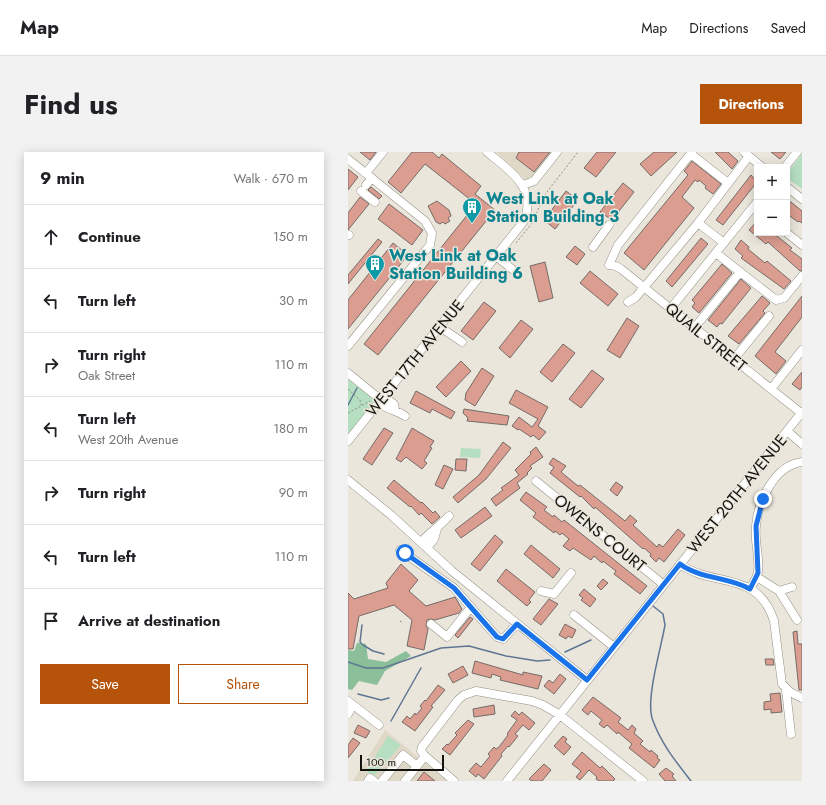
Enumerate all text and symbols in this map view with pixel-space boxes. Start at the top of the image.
text: Map [20,14,59,41]
text: Map [641,18,667,38]
text: Directions [689,18,749,38]
text: Saved [771,18,806,38]
text: Find us [24,84,118,125]
button: Directions [700,84,802,124]
map controls [754,164,790,236]
button: + [754,164,790,200]
text: 9 min [40,166,85,190]
text: Walk · 670 m [234,169,308,188]
place label: West Link at Oak Station Building 3 [486,187,619,228]
building icon: West Link at Oak Station Building 3 [461,196,483,224]
button: − [754,200,790,236]
icon: ahead [40,226,62,248]
text: Continue [78,226,141,248]
text: 150 m [273,227,308,246]
place label: West Link at Oak Station Building 6 [389,244,523,285]
building icon: West Link at Oak Station Building 6 [364,253,386,281]
icon: left [40,290,62,312]
text: Turn left [78,290,136,312]
text: 30 m [279,291,308,310]
street label: WEST 17TH AVENUE [360,294,470,422]
street label: QUAIL STREET [660,297,752,378]
text: Turn right [78,344,146,366]
icon: right [40,354,62,376]
text: 110 m [274,355,308,374]
text: Oak Street [78,366,135,385]
text: Turn left [78,408,136,430]
icon: left [40,418,62,440]
text: 180 m [273,419,308,438]
street label: WEST 20TH AVENUE [682,429,792,559]
text: West 20th Avenue [78,430,178,449]
icon: right [40,482,62,504]
text: Turn right [78,482,146,504]
text: 90 m [279,483,308,502]
street label: OWENS COURT [549,489,651,578]
route end [754,490,772,508]
route start [396,544,414,562]
icon: left [40,546,62,568]
text: Turn left [78,546,136,568]
text: 110 m [274,547,308,566]
icon: arrive [40,610,62,632]
text: Arrive at destination [78,610,220,632]
button: Save [40,664,170,704]
button: Share [178,664,308,704]
scale bar [360,753,444,772]
text: 100 m [366,754,396,770]

